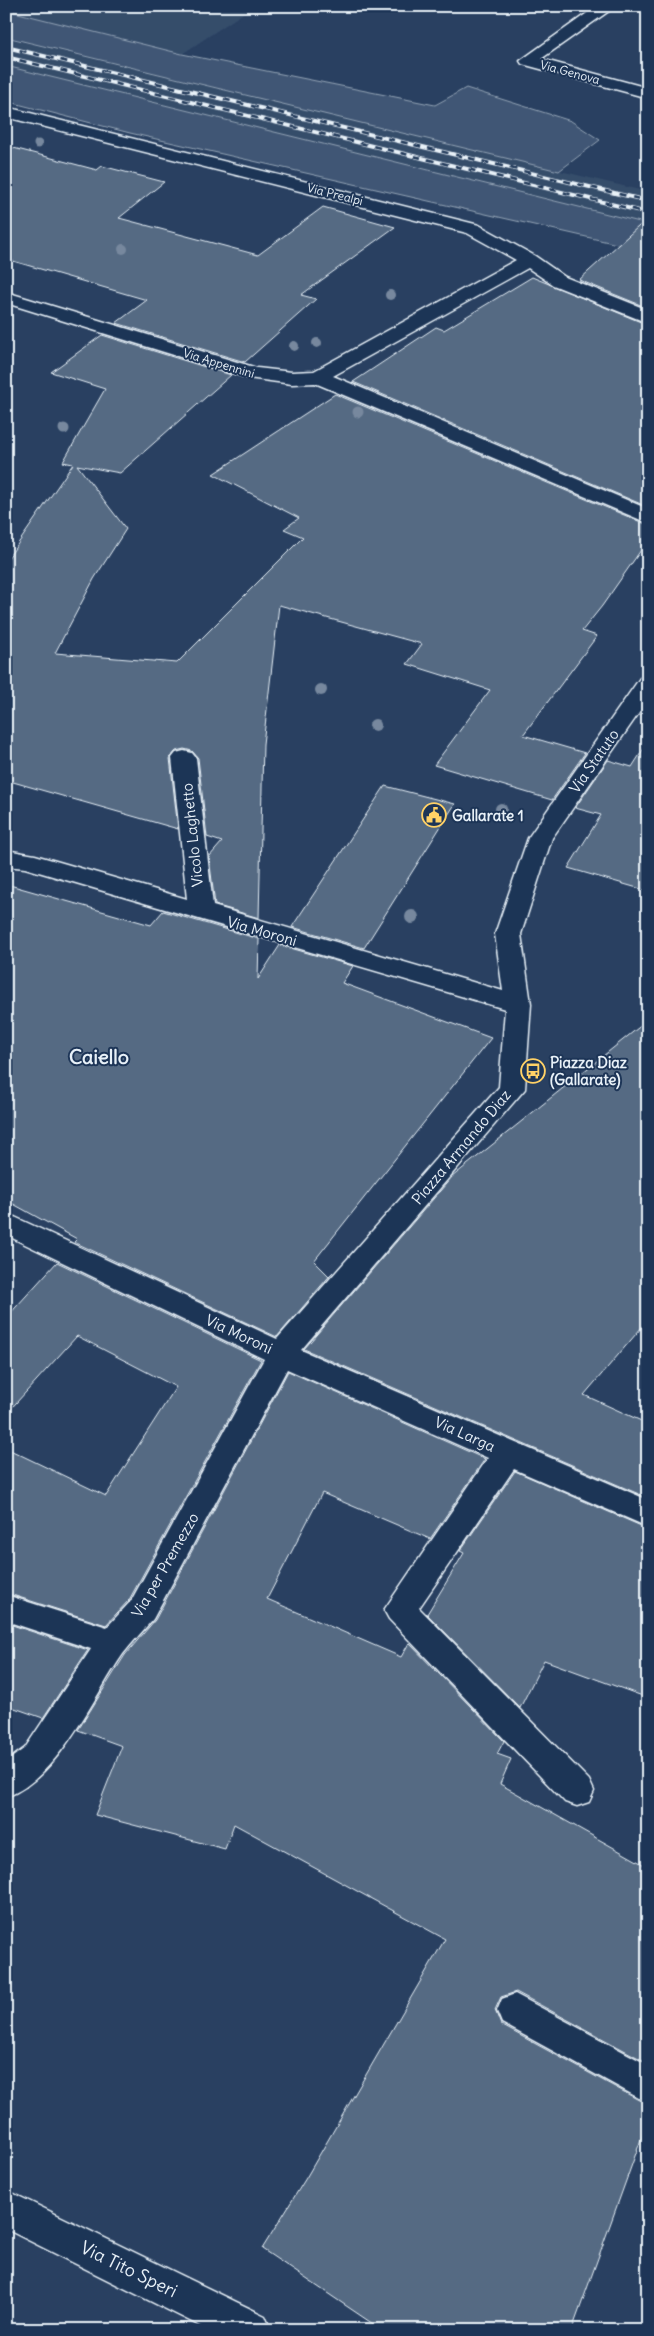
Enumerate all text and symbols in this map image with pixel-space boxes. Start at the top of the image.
street label: Via Genova [538,57,602,87]
street label: Via Prealpi [305,180,365,208]
street label: Via Appennini [181,345,257,381]
street label: Via Statuto [565,725,623,797]
street label: Vicolo Laghetto [177,782,207,888]
public building icon: Gallarate 1 [421,802,447,828]
place label: Gallarate 1 [452,806,524,825]
street label: Via Moroni [225,912,299,950]
district label: Caiello [69,1044,129,1069]
place label: Piazza Diaz (Gallarate) [550,1053,627,1090]
bus stop icon: Piazza Diaz (Gallarate) [520,1058,546,1084]
street label: Piazza Armando Diaz [407,1086,515,1208]
street label: Via Moroni [202,1310,276,1358]
street label: Via Larga [432,1412,499,1456]
street label: Via per Premezzo [127,1509,203,1621]
street label: Via Tito Speri [77,2236,181,2302]

